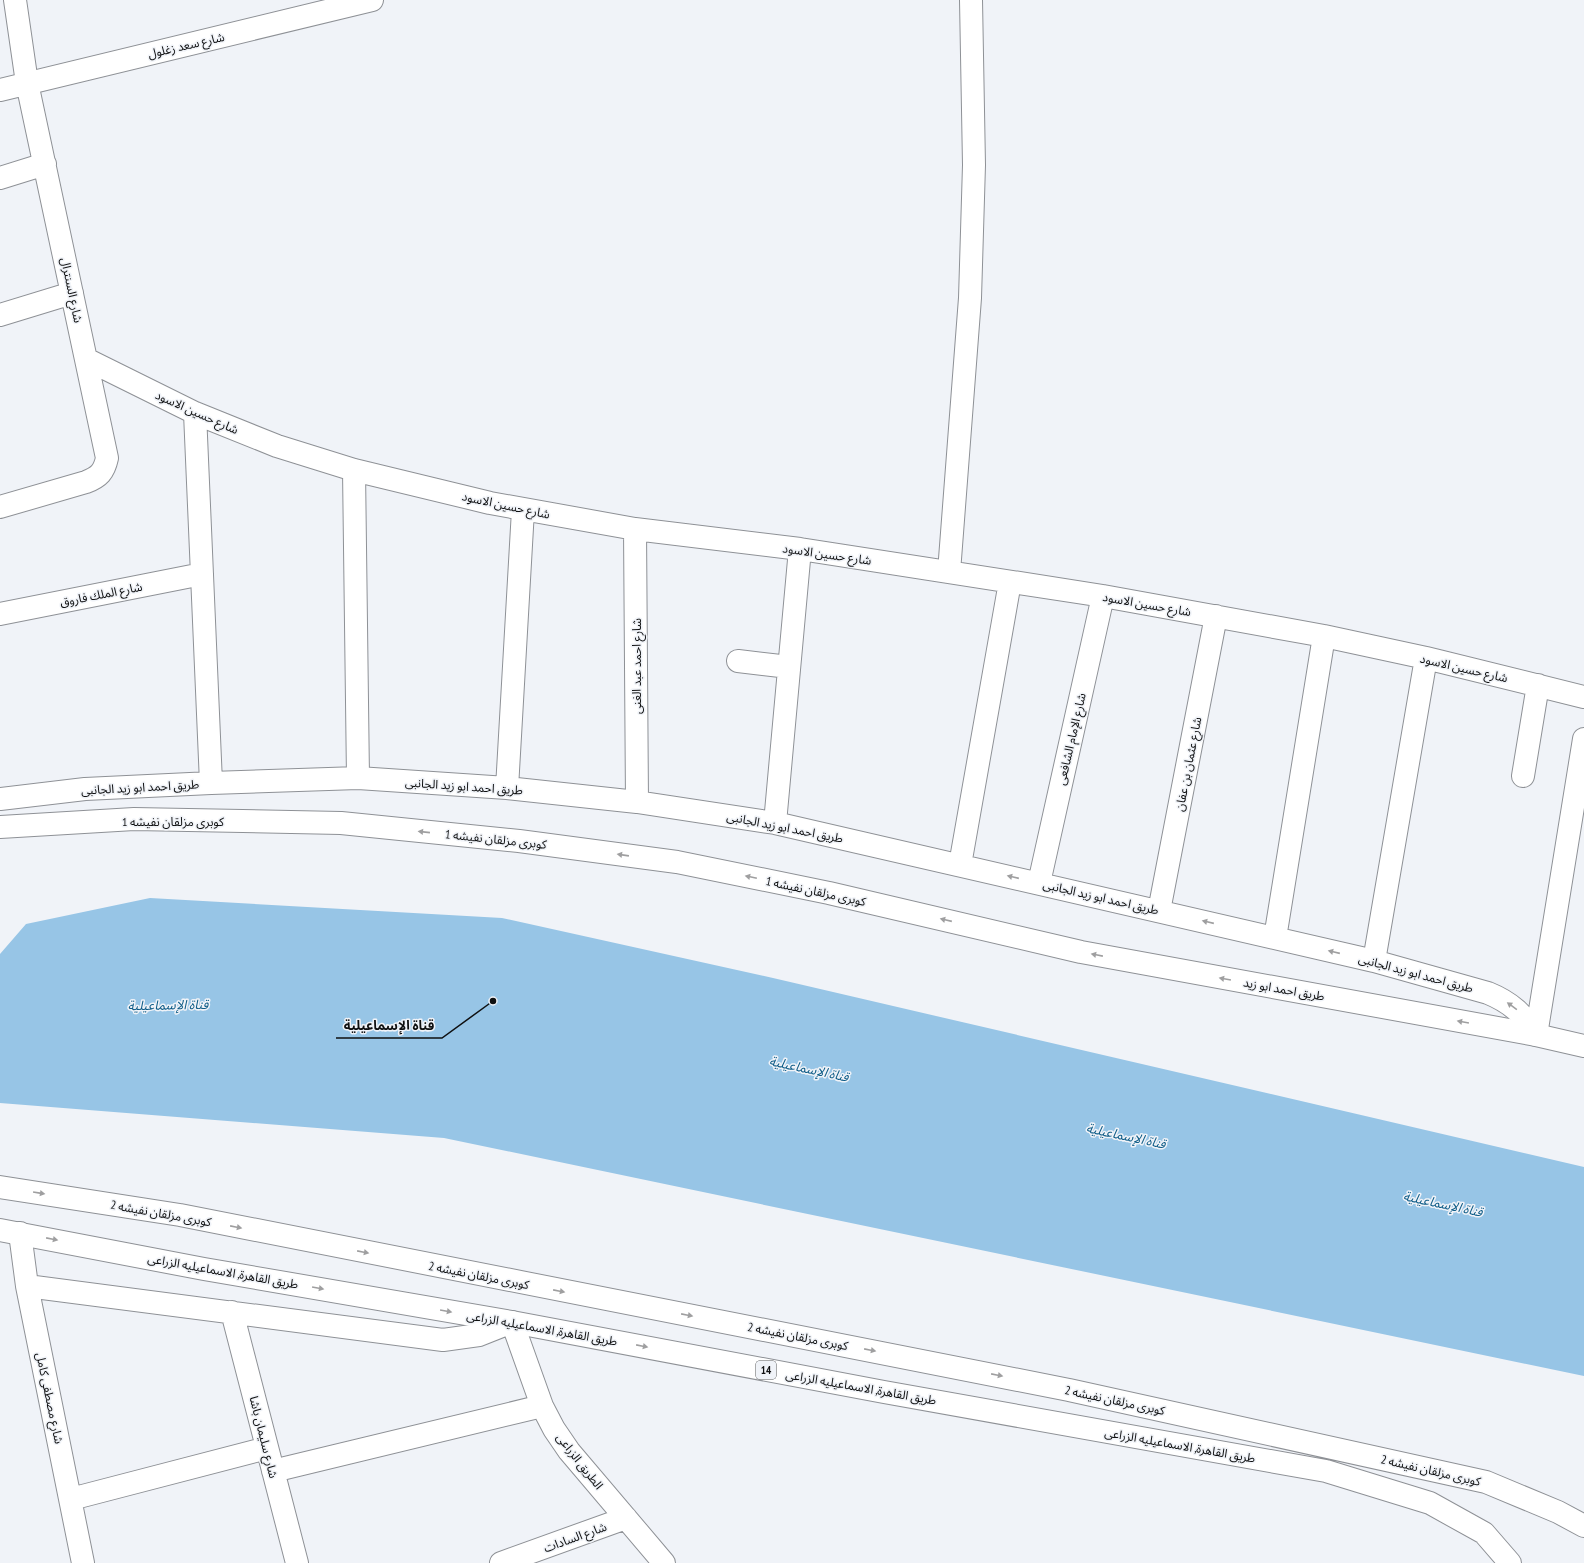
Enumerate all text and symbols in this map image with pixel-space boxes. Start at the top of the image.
street label: شارع سعد زغلول [146,29,226,63]
street label: شارع السنترال [56,256,86,324]
street label: شارع حسين الاسود [152,387,241,439]
street label: شارع حسين الاسود [460,488,551,524]
street label: شارع حسين الاسود [781,540,872,570]
street label: شارع الملك فاروق [58,579,144,611]
street label: شارع حسين الاسود [1101,589,1192,621]
street label: شارع احمد عبد الغنى [629,618,646,714]
street label: شارع حسين الاسود [1418,651,1509,687]
street label: شارع الإمام الشافعى [1053,691,1091,787]
street label: شارع عثمان بن عفان [1171,716,1206,813]
street label: طريق احمد ابو زيد الجانبى [404,774,524,799]
street label: طريق احمد ابو زيد الجانبى [81,776,200,799]
street label: طريق احمد ابو زيد الجانبى [725,808,844,847]
street label: كوبرى مزلقان نفيشه 1 [122,814,225,829]
street label: كوبرى مزلقان نفيشه 1 [445,826,549,852]
one-way arrow [418,828,430,835]
one-way arrow [617,852,629,858]
street label: كوبرى مزلقان نفيشه 1 [765,873,868,909]
one-way arrow [745,874,757,880]
one-way arrow [1007,874,1019,880]
street label: طريق احمد ابو زيد الجانبى [1041,876,1160,919]
one-way arrow [940,917,953,923]
one-way arrow [1202,919,1214,925]
one-way arrow [1328,948,1341,954]
street label: طريق احمد ابو زيد الجانبى [1357,950,1475,997]
one-way arrow [1091,952,1103,958]
street label: طريق احمد ابو زيد [1242,974,1326,1005]
one-way arrow [1219,976,1231,982]
water label: قناة الإسماعيلية [128,996,210,1014]
one-way arrow [1506,1001,1517,1010]
callout: قناة الإسماعيلية [336,1013,442,1038]
text: قناة الإسماعيلية [344,1017,435,1035]
one-way arrow [1457,1019,1469,1025]
water label: قناة الإسماعيلية [768,1052,851,1086]
water label: قناة الإسماعيلية [1085,1119,1168,1153]
water label: قناة الإسماعيلية [1402,1187,1485,1221]
one-way arrow [32,1190,45,1196]
street label: كوبرى مزلقان نفيشه 2 [109,1197,214,1229]
one-way arrow [230,1224,242,1230]
one-way arrow [46,1237,58,1243]
one-way arrow [357,1249,369,1255]
street label: طريق القاهرة, الاسماعيليه الزراعى [146,1250,300,1293]
street label: كوبرى مزلقان نفيشه 2 [428,1258,532,1292]
one-way arrow [312,1286,324,1292]
one-way arrow [553,1288,565,1294]
street label: طريق القاهرة, الاسماعيليه الزراعى [465,1307,619,1350]
one-way arrow [440,1308,452,1314]
one-way arrow [681,1312,693,1318]
street label: كوبرى مزلقان نفيشه 2 [747,1319,851,1353]
one-way arrow [636,1344,649,1350]
one-way arrow [864,1347,876,1353]
street label: شارع مصطفى كامل [31,1351,67,1445]
road number: 14 [756,1361,776,1379]
street label: طريق القاهرة, الاسماعيليه الزراعى [784,1366,938,1409]
one-way arrow [991,1372,1003,1378]
street label: كوبرى مزلقان نفيشه 2 [1064,1382,1167,1418]
street label: شارع سليمان باشا [245,1394,281,1480]
street label: طريق القاهرة, الاسماعيليه الزراعى [1103,1424,1257,1467]
street label: الطريق الزراعى [553,1430,607,1493]
street label: كوبرى مزلقان نفيشه 2 [1380,1451,1483,1489]
street label: شارع السادات [541,1519,609,1557]

